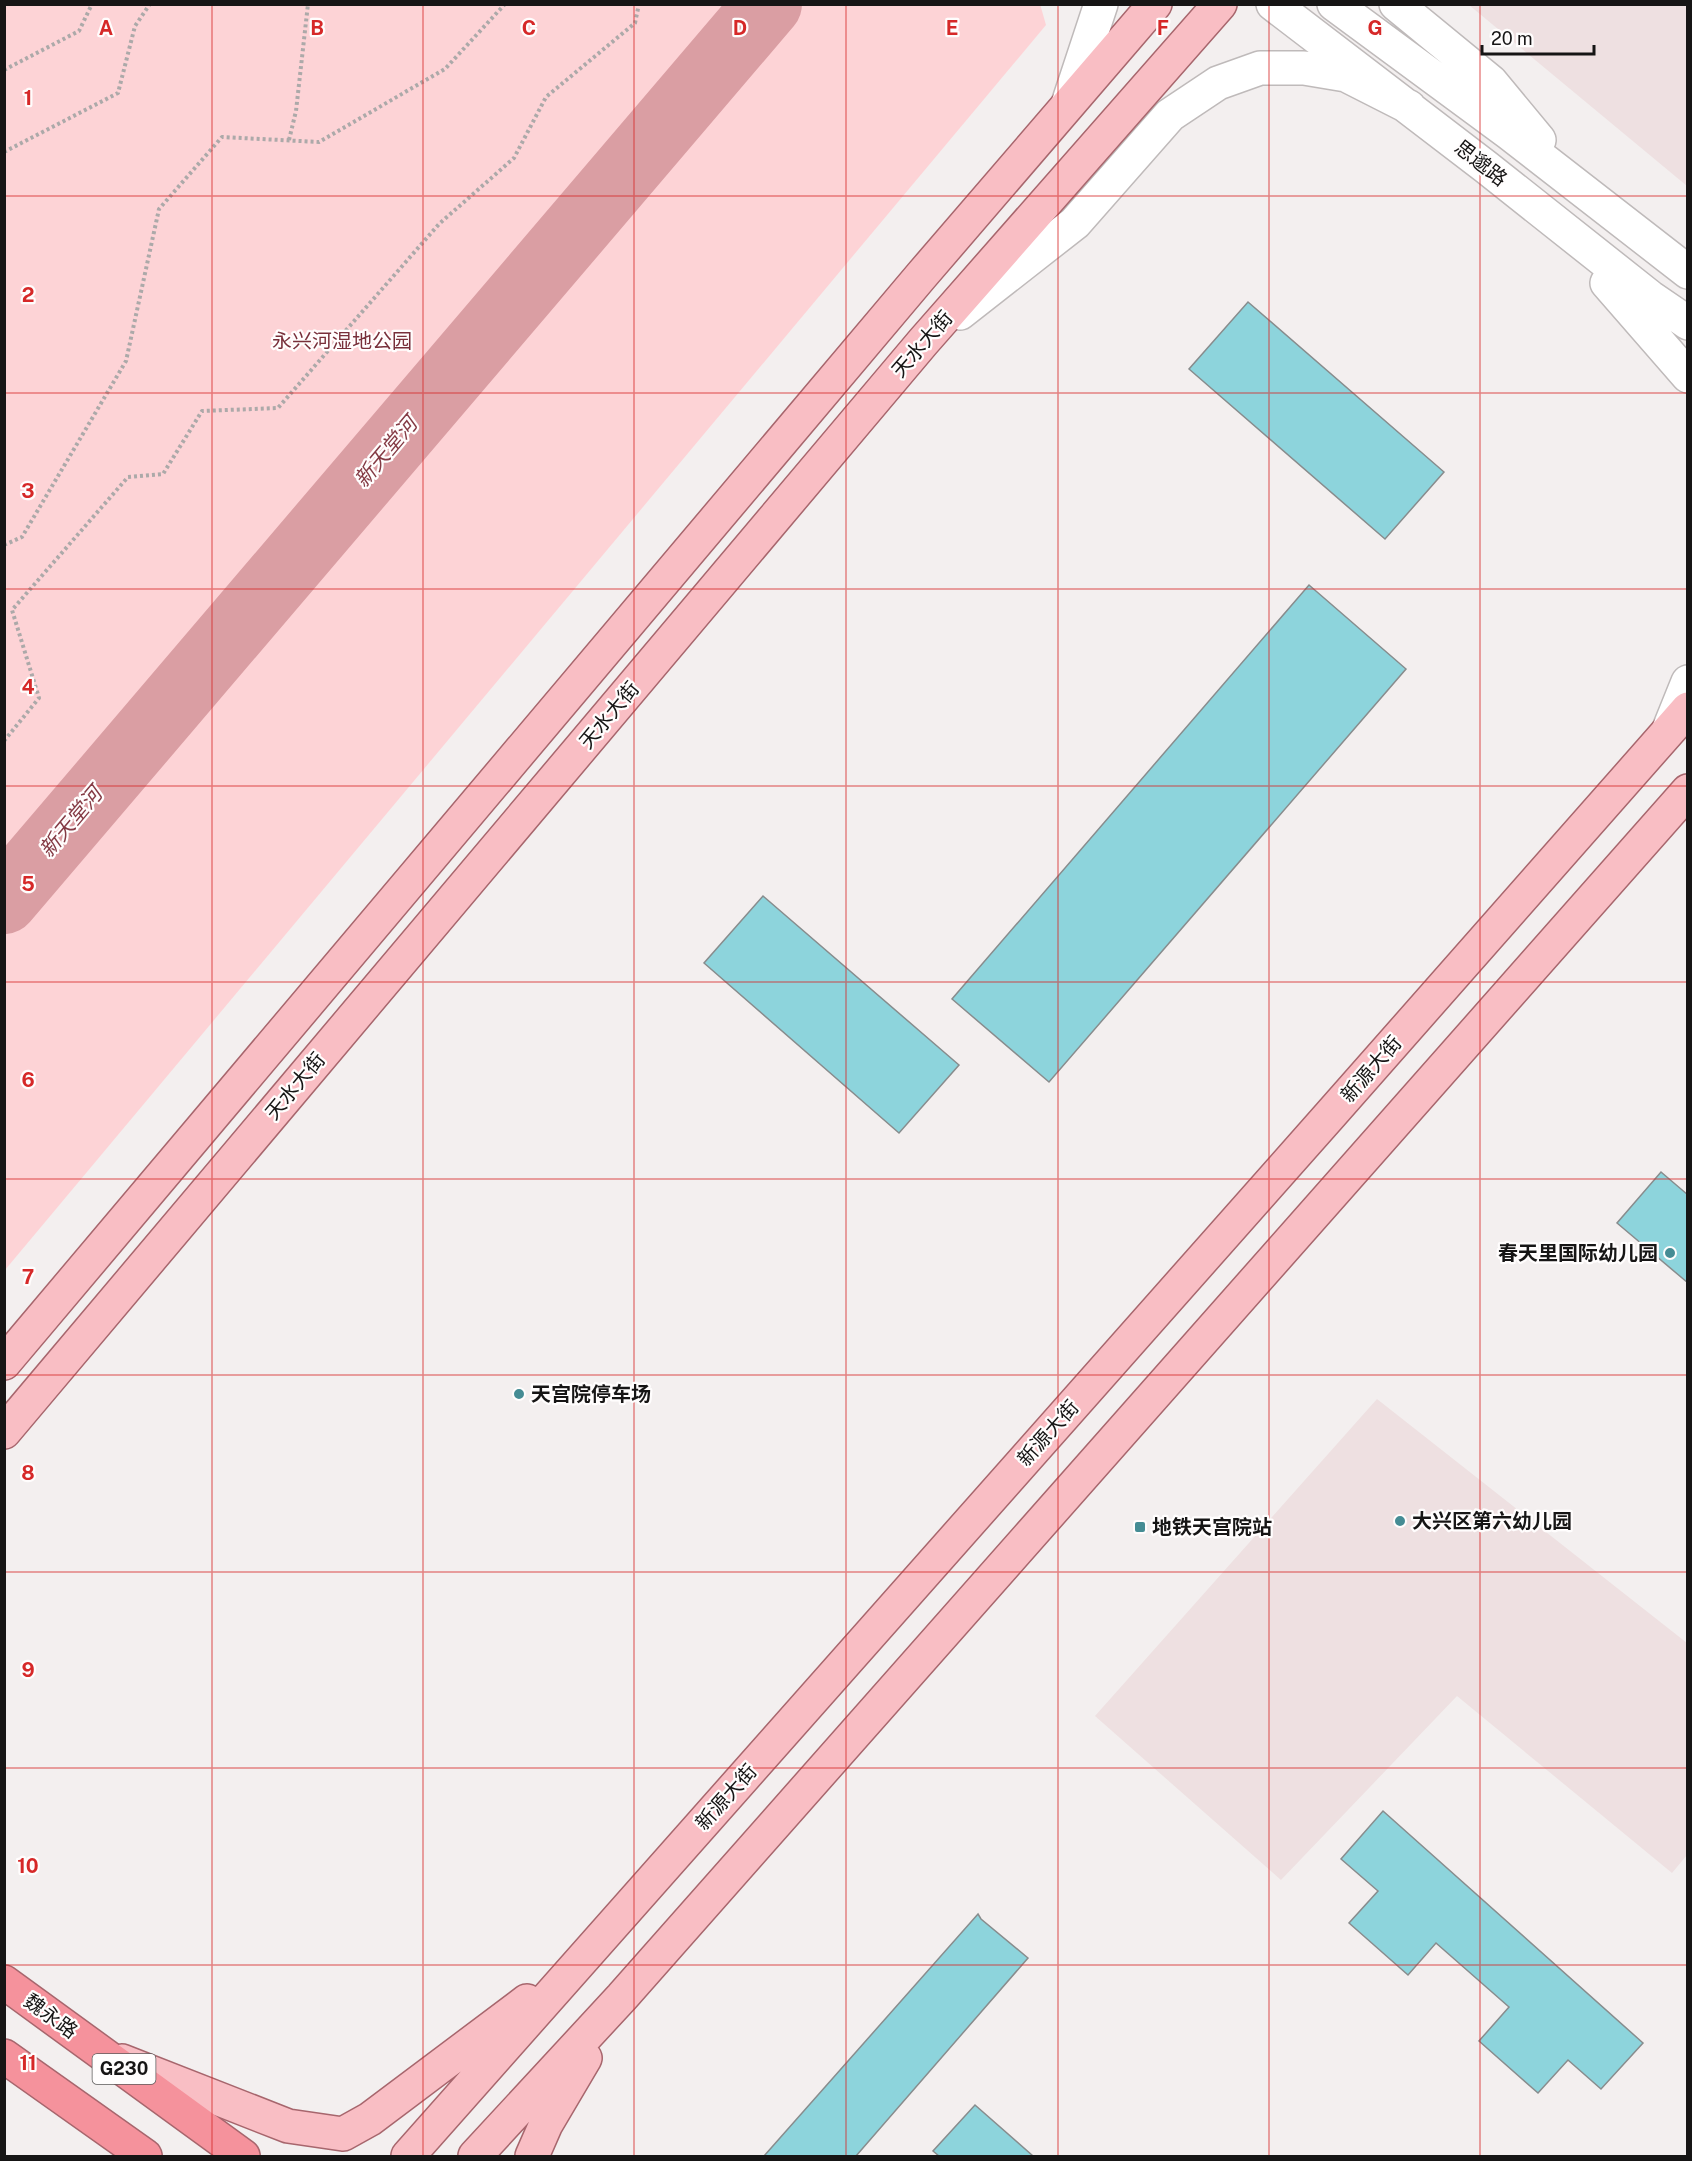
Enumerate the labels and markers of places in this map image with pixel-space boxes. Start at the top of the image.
place label: 春天里国际幼儿园 [1498,1241,1658,1265]
marker: 春天里国际幼儿园 [1663,1246,1677,1260]
place label: 天宫院停车场 [531,1382,651,1406]
marker: 天宫院停车场 [512,1387,526,1401]
place label: 大兴区第六幼儿园 [1412,1509,1572,1533]
marker: 大兴区第六幼儿园 [1393,1514,1407,1528]
place label: 地铁天宫院站 [1152,1515,1272,1539]
marker: 地铁天宫院站 [1133,1520,1147,1534]

